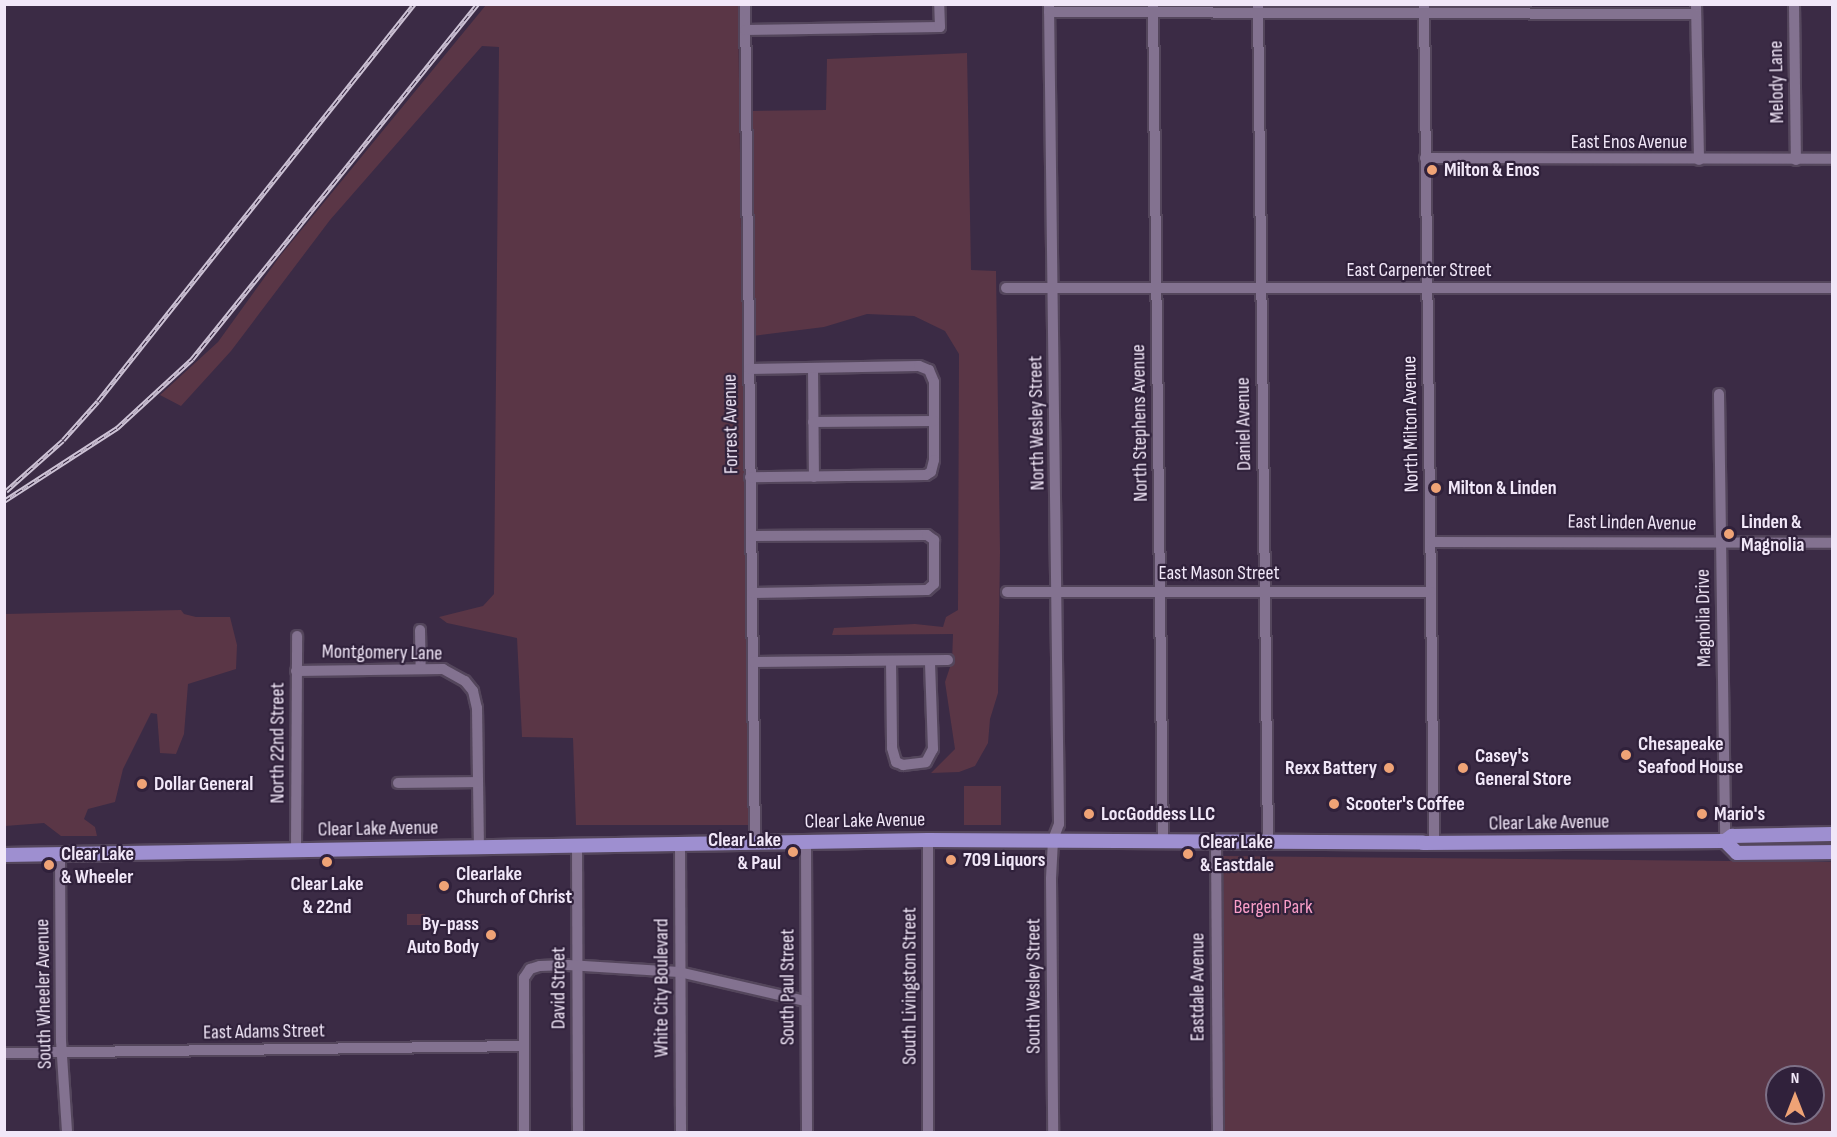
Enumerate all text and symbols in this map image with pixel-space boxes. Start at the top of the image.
street label: Melody Lane [1764,40,1790,124]
street label: East Enos Avenue [1571,130,1687,154]
place label: Milton & Enos [1444,158,1540,182]
marker: Milton & Enos [1425,163,1439,177]
street label: East Carpenter Street [1346,258,1492,282]
street label: North Stephens Avenue [1127,344,1153,502]
street label: North Wesley Street [1024,355,1050,491]
street label: North Milton Avenue [1398,356,1424,492]
street label: Forrest Avenue [718,374,744,474]
street label: Daniel Avenue [1231,377,1257,471]
place label: Milton & Linden [1448,476,1557,500]
marker: Milton & Linden [1429,481,1443,495]
street label: East Linden Avenue [1567,510,1697,536]
place label: Linden & Magnolia [1741,510,1804,557]
marker: Linden & Magnolia [1722,527,1736,541]
street label: East Mason Street [1158,561,1280,585]
street label: Magnolia Drive [1691,569,1717,667]
street label: Montgomery Lane [322,640,442,666]
street label: North 22nd Street [266,682,290,804]
place label: Chesapeake Seafood House [1638,732,1743,779]
place label: Casey's General Store [1475,744,1571,791]
marker: Chesapeake Seafood House [1619,748,1633,762]
place label: Rexx Battery [1285,756,1377,780]
marker: Rexx Battery [1382,761,1396,775]
marker: Casey's General Store [1456,761,1470,775]
place label: Dollar General [154,772,253,796]
marker: Dollar General [135,777,149,791]
place label: Scooter's Coffee [1346,792,1465,816]
marker: Scooter's Coffee [1327,797,1341,811]
place label: LocGoddess LLC [1101,802,1215,826]
place label: Mario's [1714,802,1765,826]
marker: LocGoddess LLC [1082,807,1096,821]
marker: Mario's [1695,807,1709,821]
street label: Clear Lake Avenue [804,808,926,834]
street label: Clear Lake Avenue [1488,810,1610,836]
street label: Clear Lake Avenue [317,816,439,842]
place label: Clear Lake & Paul [708,828,781,875]
place label: Clear Lake & Eastdale [1200,831,1274,878]
place label: Clear Lake & Wheeler [61,842,134,889]
marker: Clear Lake & Paul [786,845,800,859]
marker: Clear Lake & Eastdale [1181,847,1195,861]
place label: 709 Liquors [963,848,1046,872]
marker: 709 Liquors [944,853,958,867]
marker: Clear Lake & 22nd [320,855,334,869]
marker: Clear Lake & Wheeler [42,858,56,872]
place label: Clearlake Church of Christ [456,862,572,909]
place label: Clear Lake & 22nd [290,872,364,919]
marker: Clearlake Church of Christ [437,879,451,893]
park label: Bergen Park [1233,895,1313,919]
street label: South Livingston Street [898,907,922,1065]
place label: By-pass Auto Body [407,912,479,959]
street label: South Wesley Street [1022,918,1046,1054]
street label: South Wheeler Avenue [31,919,57,1069]
street label: White City Boulevard [650,919,674,1057]
marker: By-pass Auto Body [484,928,498,942]
street label: South Paul Street [776,929,800,1045]
street label: Eastdale Avenue [1186,933,1210,1041]
street label: David Street [547,947,571,1029]
street label: East Adams Street [203,1019,325,1045]
north arrow [1765,1065,1825,1125]
text: N [1791,1069,1799,1088]

